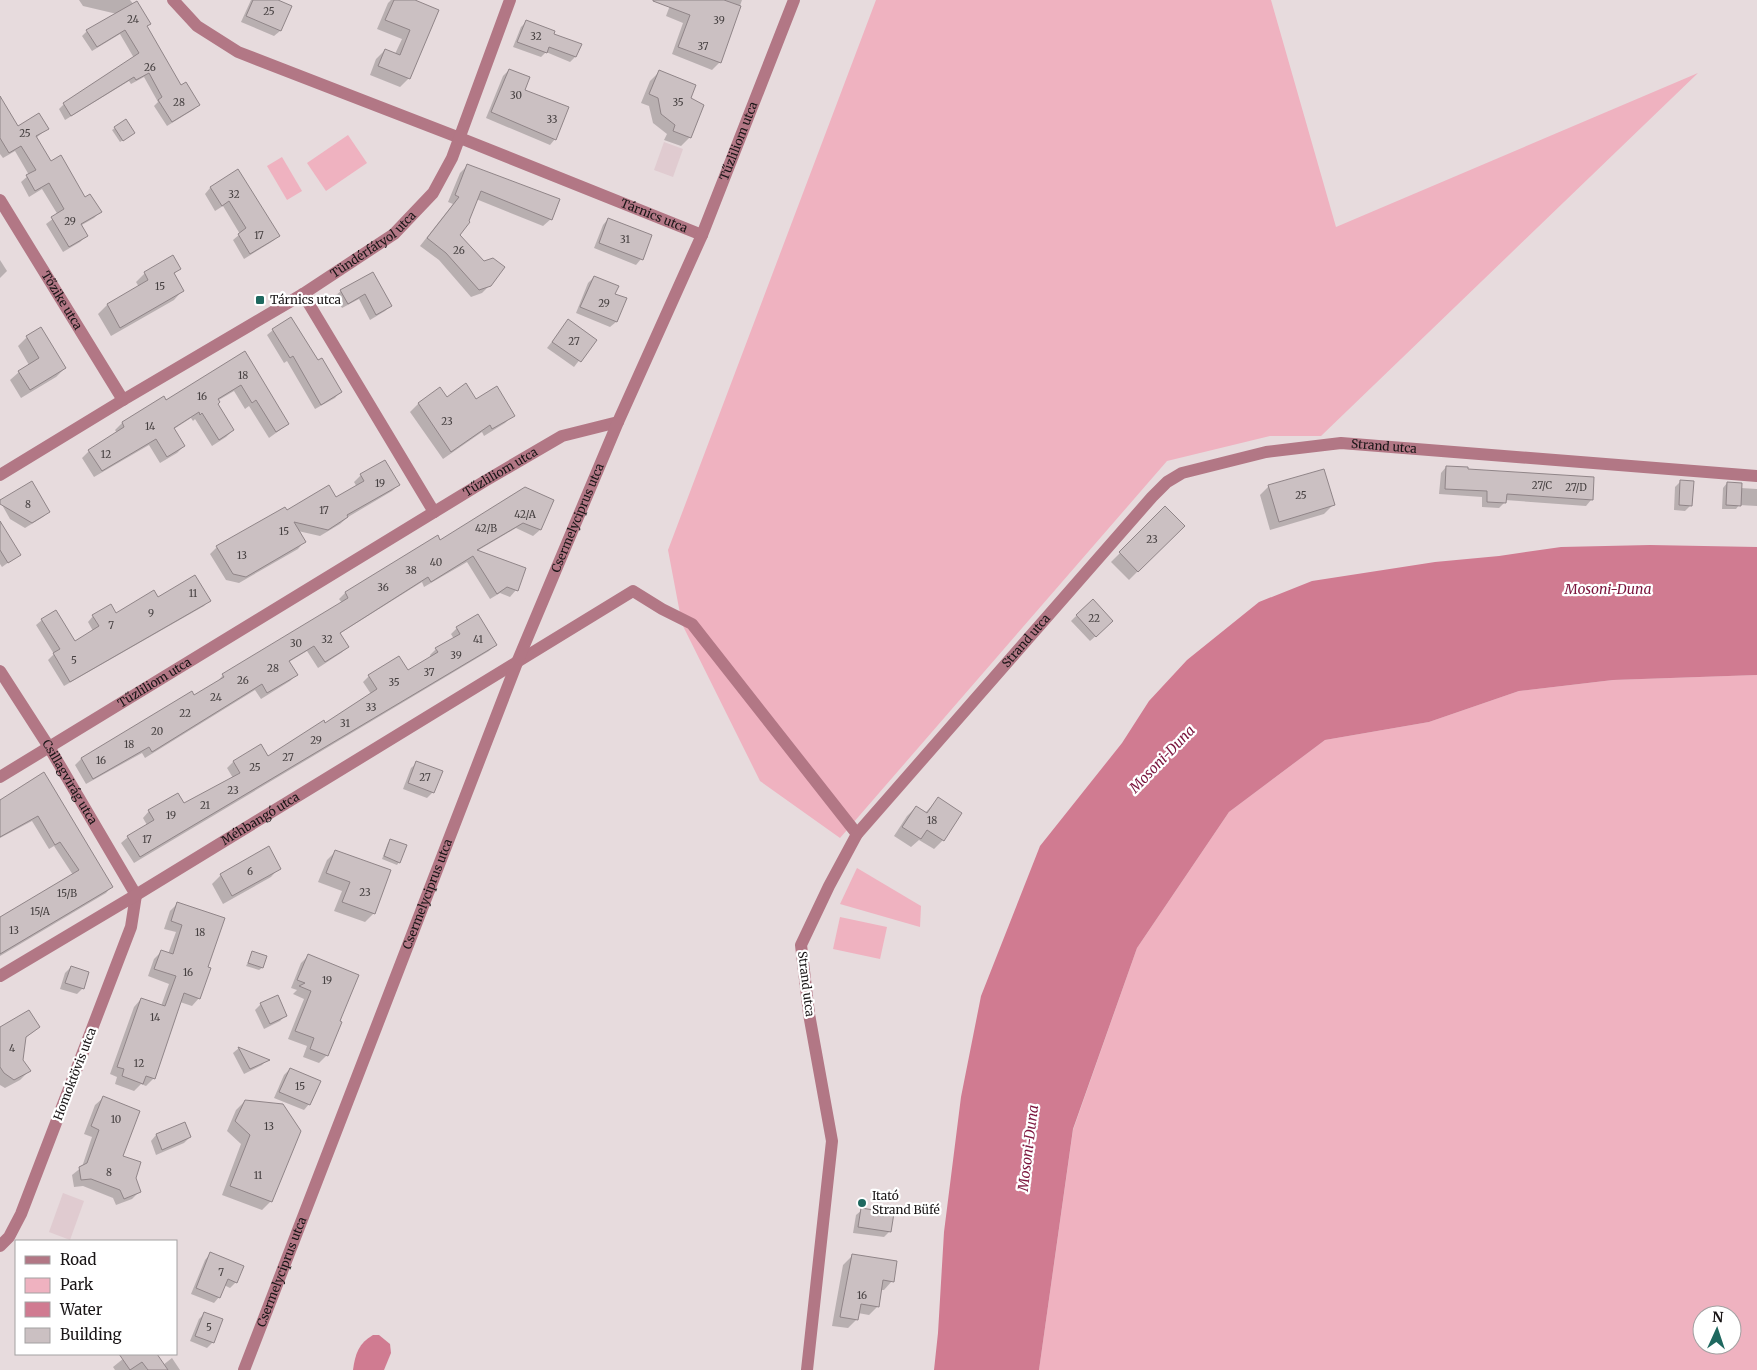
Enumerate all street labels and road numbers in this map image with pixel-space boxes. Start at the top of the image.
street label: Tűzliliom utca [716,99,761,183]
street label: Tárnics utca [618,195,690,236]
street label: Tündérfátyol utca [327,207,419,281]
street label: Tőzike utca [39,268,86,333]
street label: Strand utca [1351,436,1418,456]
street label: Tűzliliom utca [460,444,540,499]
street label: Csermelyciprus utca [548,461,607,575]
street label: Strand utca [998,610,1053,670]
street label: Tűzliliom utca [115,654,194,710]
street label: Csillagvirág utca [39,737,101,827]
street label: Méhbangó utca [218,789,302,848]
street label: Csermelyciprus utca [399,836,455,951]
street label: Strand utca [795,950,818,1018]
street label: Homoktövis utca [50,1025,99,1122]
street label: Csermelyciprus utca [253,1214,310,1329]

